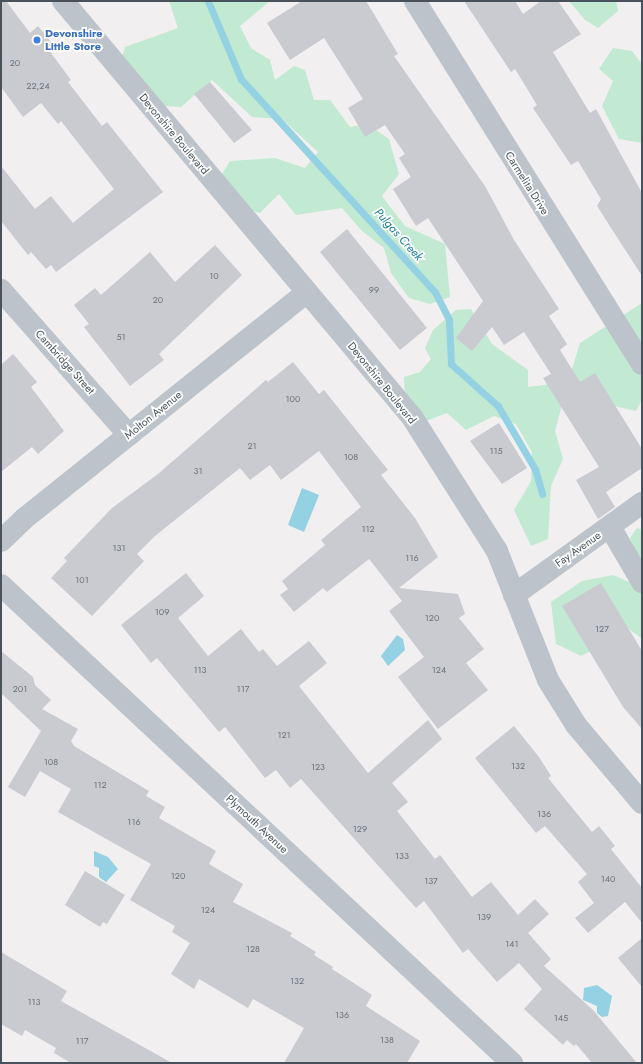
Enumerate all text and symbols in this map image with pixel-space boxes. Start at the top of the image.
place label: Devonshire Little Store [45,27,103,53]
marker: Devonshire Little Store [32,35,42,45]
house number: 20 [10,58,20,68]
house number: 22,24 [26,81,50,91]
street label: Devonshire Boulevard [136,91,212,177]
street label: Carmelita Drive [502,149,552,217]
water label: Pulgas Creek [371,206,425,264]
house number: 10 [209,271,219,281]
house number: 99 [369,285,379,295]
house number: 20 [153,295,163,305]
street label: Cambridge Street [33,327,97,397]
house number: 51 [116,332,126,342]
street label: Devonshire Boulevard [345,340,419,426]
street label: Molton Avenue [122,388,184,442]
house number: 100 [286,394,300,404]
house number: 21 [247,441,257,451]
house number: 115 [489,446,503,456]
house number: 108 [344,452,358,462]
house number: 31 [194,466,202,476]
house number: 112 [361,524,375,534]
street label: Fay Avenue [553,528,603,570]
house number: 131 [112,543,126,553]
house number: 116 [405,553,419,563]
house number: 101 [75,575,89,585]
house number: 109 [155,607,169,617]
house number: 120 [425,613,439,623]
house number: 127 [595,624,609,634]
house number: 113 [193,665,207,675]
house number: 124 [432,665,446,675]
house number: 201 [13,684,27,694]
house number: 117 [237,684,249,694]
house number: 121 [277,730,291,740]
house number: 108 [44,757,58,767]
house number: 132 [511,761,525,771]
house number: 123 [311,762,325,772]
house number: 112 [93,780,107,790]
street label: Plymouth Avenue [223,792,291,856]
house number: 136 [537,809,551,819]
house number: 116 [127,817,141,827]
house number: 129 [353,824,367,834]
house number: 133 [395,851,409,861]
house number: 120 [171,871,185,881]
house number: 140 [601,874,615,884]
house number: 137 [424,876,438,886]
house number: 124 [201,905,215,915]
house number: 139 [477,912,491,922]
house number: 141 [505,939,519,949]
house number: 128 [246,944,260,954]
house number: 132 [290,976,304,986]
house number: 113 [27,997,41,1007]
house number: 136 [335,1010,349,1020]
house number: 145 [554,1013,568,1023]
house number: 138 [380,1035,394,1045]
house number: 117 [76,1036,88,1046]

